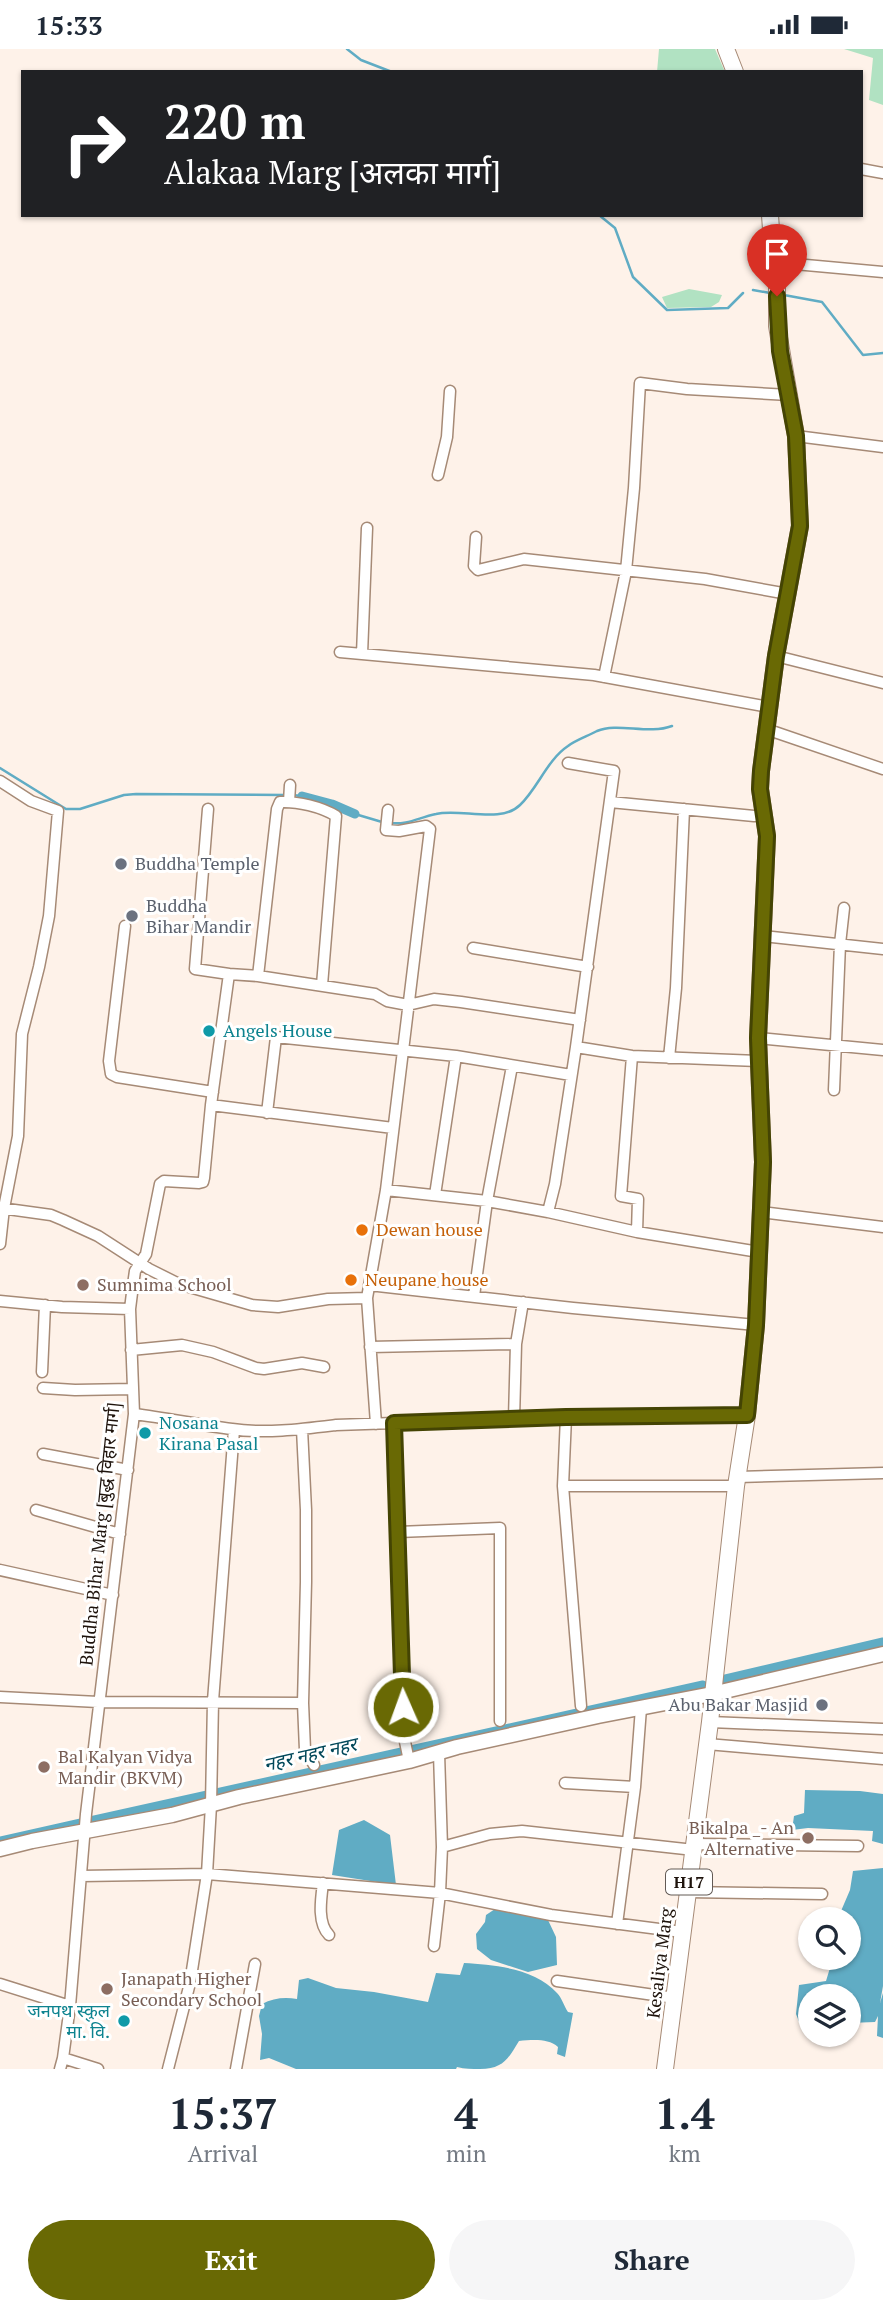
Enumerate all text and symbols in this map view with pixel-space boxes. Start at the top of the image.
text: 15:33 [35,8,103,42]
text: 220 m [164,88,306,153]
icon: right [49,98,140,189]
text: Alakaa Marg [अलका मार्ग] [164,151,501,193]
pin [747,224,807,296]
icon: arrive [758,235,796,273]
place label: Buddha Temple [135,851,260,875]
marker: Buddha Temple [113,856,129,872]
place label: Buddha Bihar Mandir [146,893,251,938]
marker: Buddha Bihar Mandir [124,908,140,924]
place label: Angels House [223,1018,332,1042]
marker: Angels House [201,1023,217,1039]
place label: Dewan house [376,1217,483,1241]
marker: Dewan house [354,1222,370,1238]
place label: Neupane house [365,1267,489,1291]
place label: Sumnima School [97,1272,232,1296]
marker: Neupane house [343,1272,359,1288]
marker: Sumnima School [75,1277,91,1293]
street label: Buddha Bihar Marg [बुद्ध विहार मार्ग] [73,1401,126,1667]
place label: Nosana Kirana Pasal [159,1410,258,1455]
marker: Nosana Kirana Pasal [137,1425,153,1441]
position arrow [366,1670,440,1744]
place label: Abu Bakar Masjid [668,1692,808,1716]
marker: Abu Bakar Masjid [814,1697,830,1713]
water label: नहर नहर नहर [261,1730,363,1776]
place label: Bal Kalyan Vidya Mandir (BKVM) [58,1744,193,1789]
marker: Bal Kalyan Vidya Mandir (BKVM) [36,1759,52,1775]
place label: Bikalpa _- An Alternative [689,1815,794,1860]
marker: Bikalpa _- An Alternative [800,1830,816,1846]
road number: H17 [666,1869,712,1894]
street label: Kesaliya Marg [640,1906,678,2020]
map controls [798,1907,861,2047]
button: search [798,1907,861,1970]
place label: Janapath Higher Secondary School [121,1966,262,2011]
marker: Janapath Higher Secondary School [99,1981,115,1997]
button: layers [798,1984,861,2047]
place label: जनपथ स्कुल मा. वि. [28,1998,111,2043]
marker: जनपथ स्कुल मा. वि. [116,2013,132,2029]
text: 15:37 [168,2085,278,2141]
text: 4 [454,2085,478,2141]
text: 1.4 [655,2085,715,2141]
text: Arrival [188,2138,258,2169]
text: min [446,2138,486,2169]
text: km [669,2138,701,2169]
button: Exit [28,2220,435,2300]
button: Share [449,2220,855,2300]

